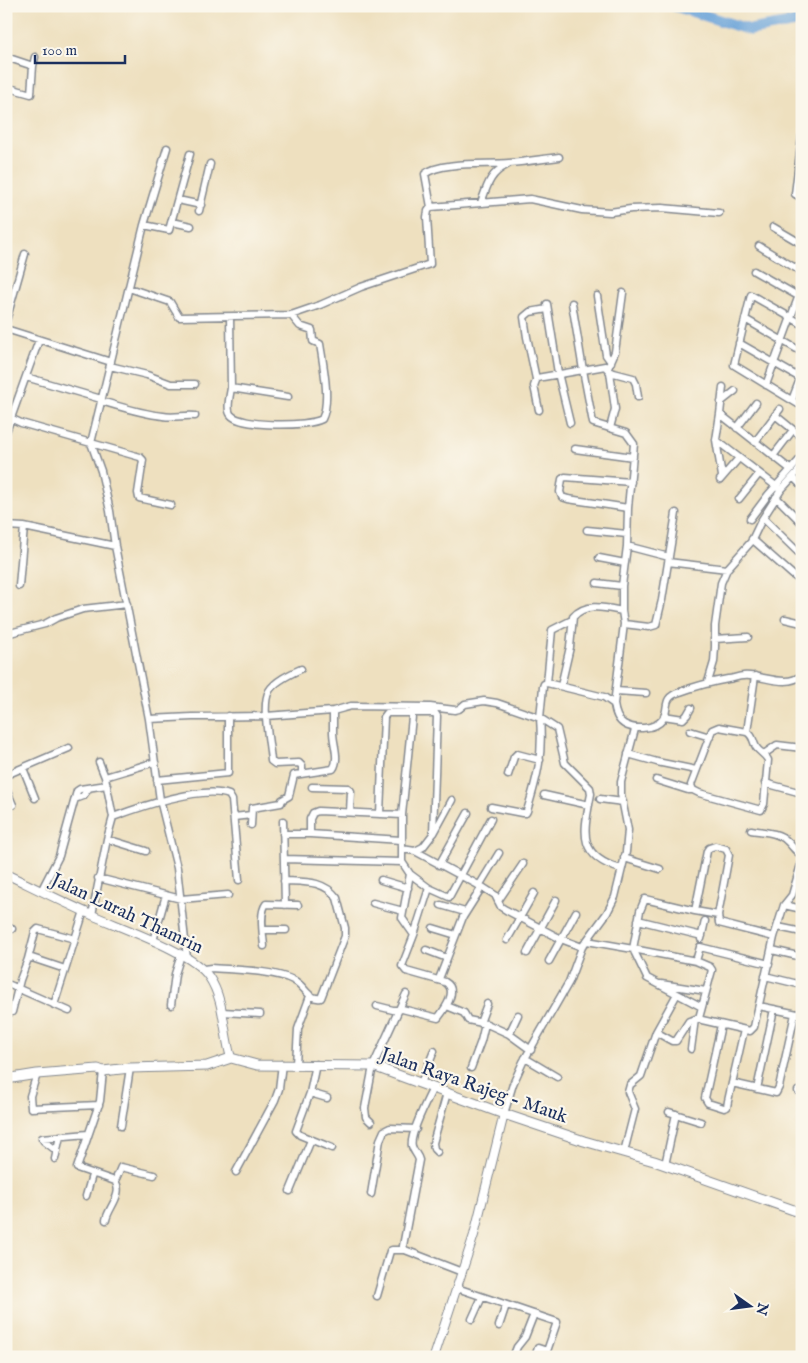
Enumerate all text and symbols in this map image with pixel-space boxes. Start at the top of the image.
scale bar [35,32,125,64]
text: 100 m [42,41,78,60]
street label: Jalan Lurah Thamrin [45,867,207,960]
street label: Jalan Raya Rajeg - Mauk [375,1042,572,1130]
north arrow [726,1280,776,1330]
text: N [751,1300,772,1317]

